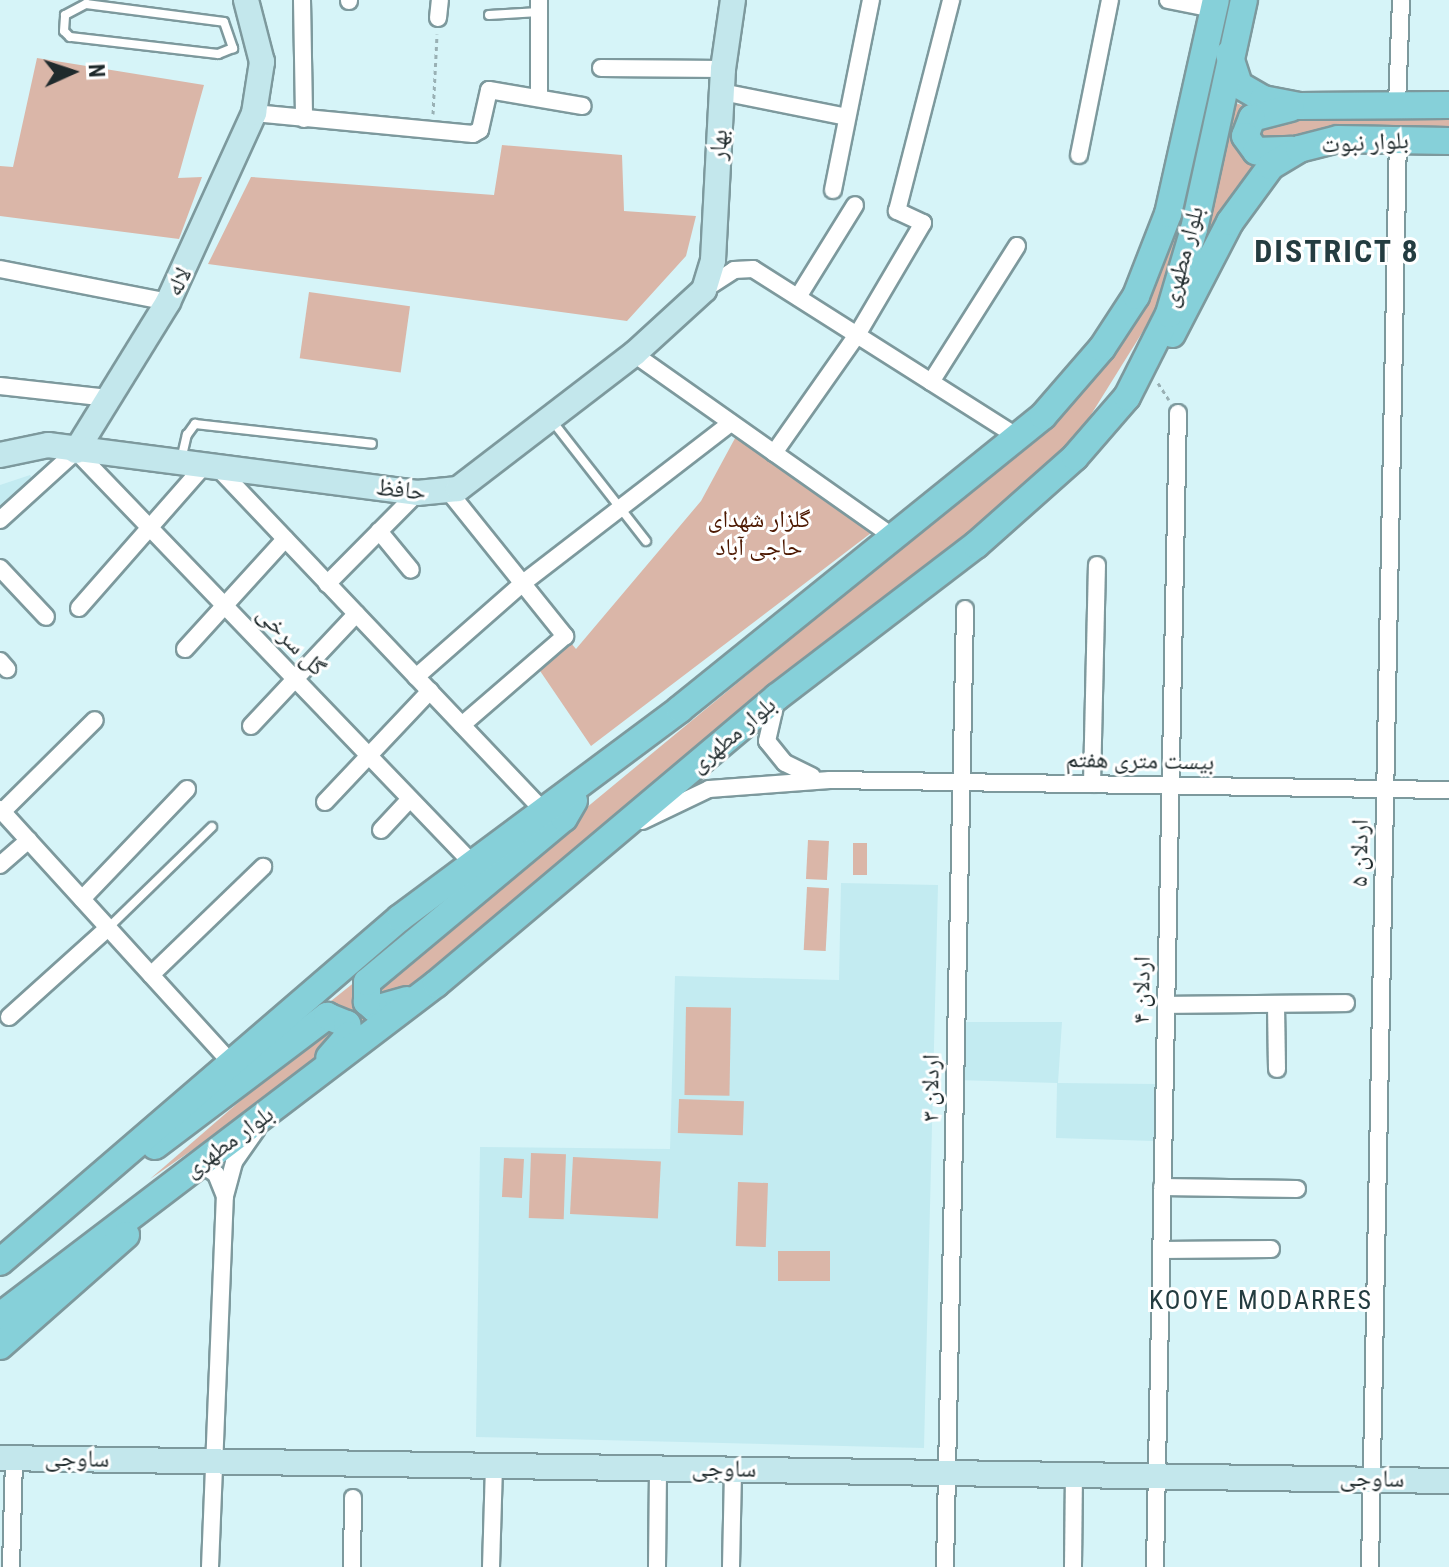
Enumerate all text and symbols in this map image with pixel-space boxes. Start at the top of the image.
north arrow [32,32,112,112]
text: N [84,63,109,78]
street label: بلوار نبوت [1321,126,1409,160]
street label: بهار [704,129,734,161]
street label: بلوار مطهری [1156,203,1210,311]
district label: DISTRICT 8 [1254,232,1420,270]
street label: لاله [160,263,198,301]
street label: حافظ [375,473,427,507]
park label: گلزار شهدای حاجی آباد [708,506,810,562]
street label: گل سرخی [250,600,332,682]
street label: بلوار مطهری [684,691,782,779]
street label: بیست متری هفتم [1065,745,1215,777]
street label: اردلان ۵ [1345,819,1375,887]
street label: اردلان ۴ [1127,956,1157,1024]
street label: اردلان ۳ [916,1054,946,1122]
street label: بلوار مطهری [179,1100,279,1184]
district label: KOOYE MODARRES [1149,1285,1373,1317]
street label: ساوجی [44,1444,110,1474]
street label: ساوجی [691,1454,757,1484]
street label: ساوجی [1339,1464,1405,1494]

